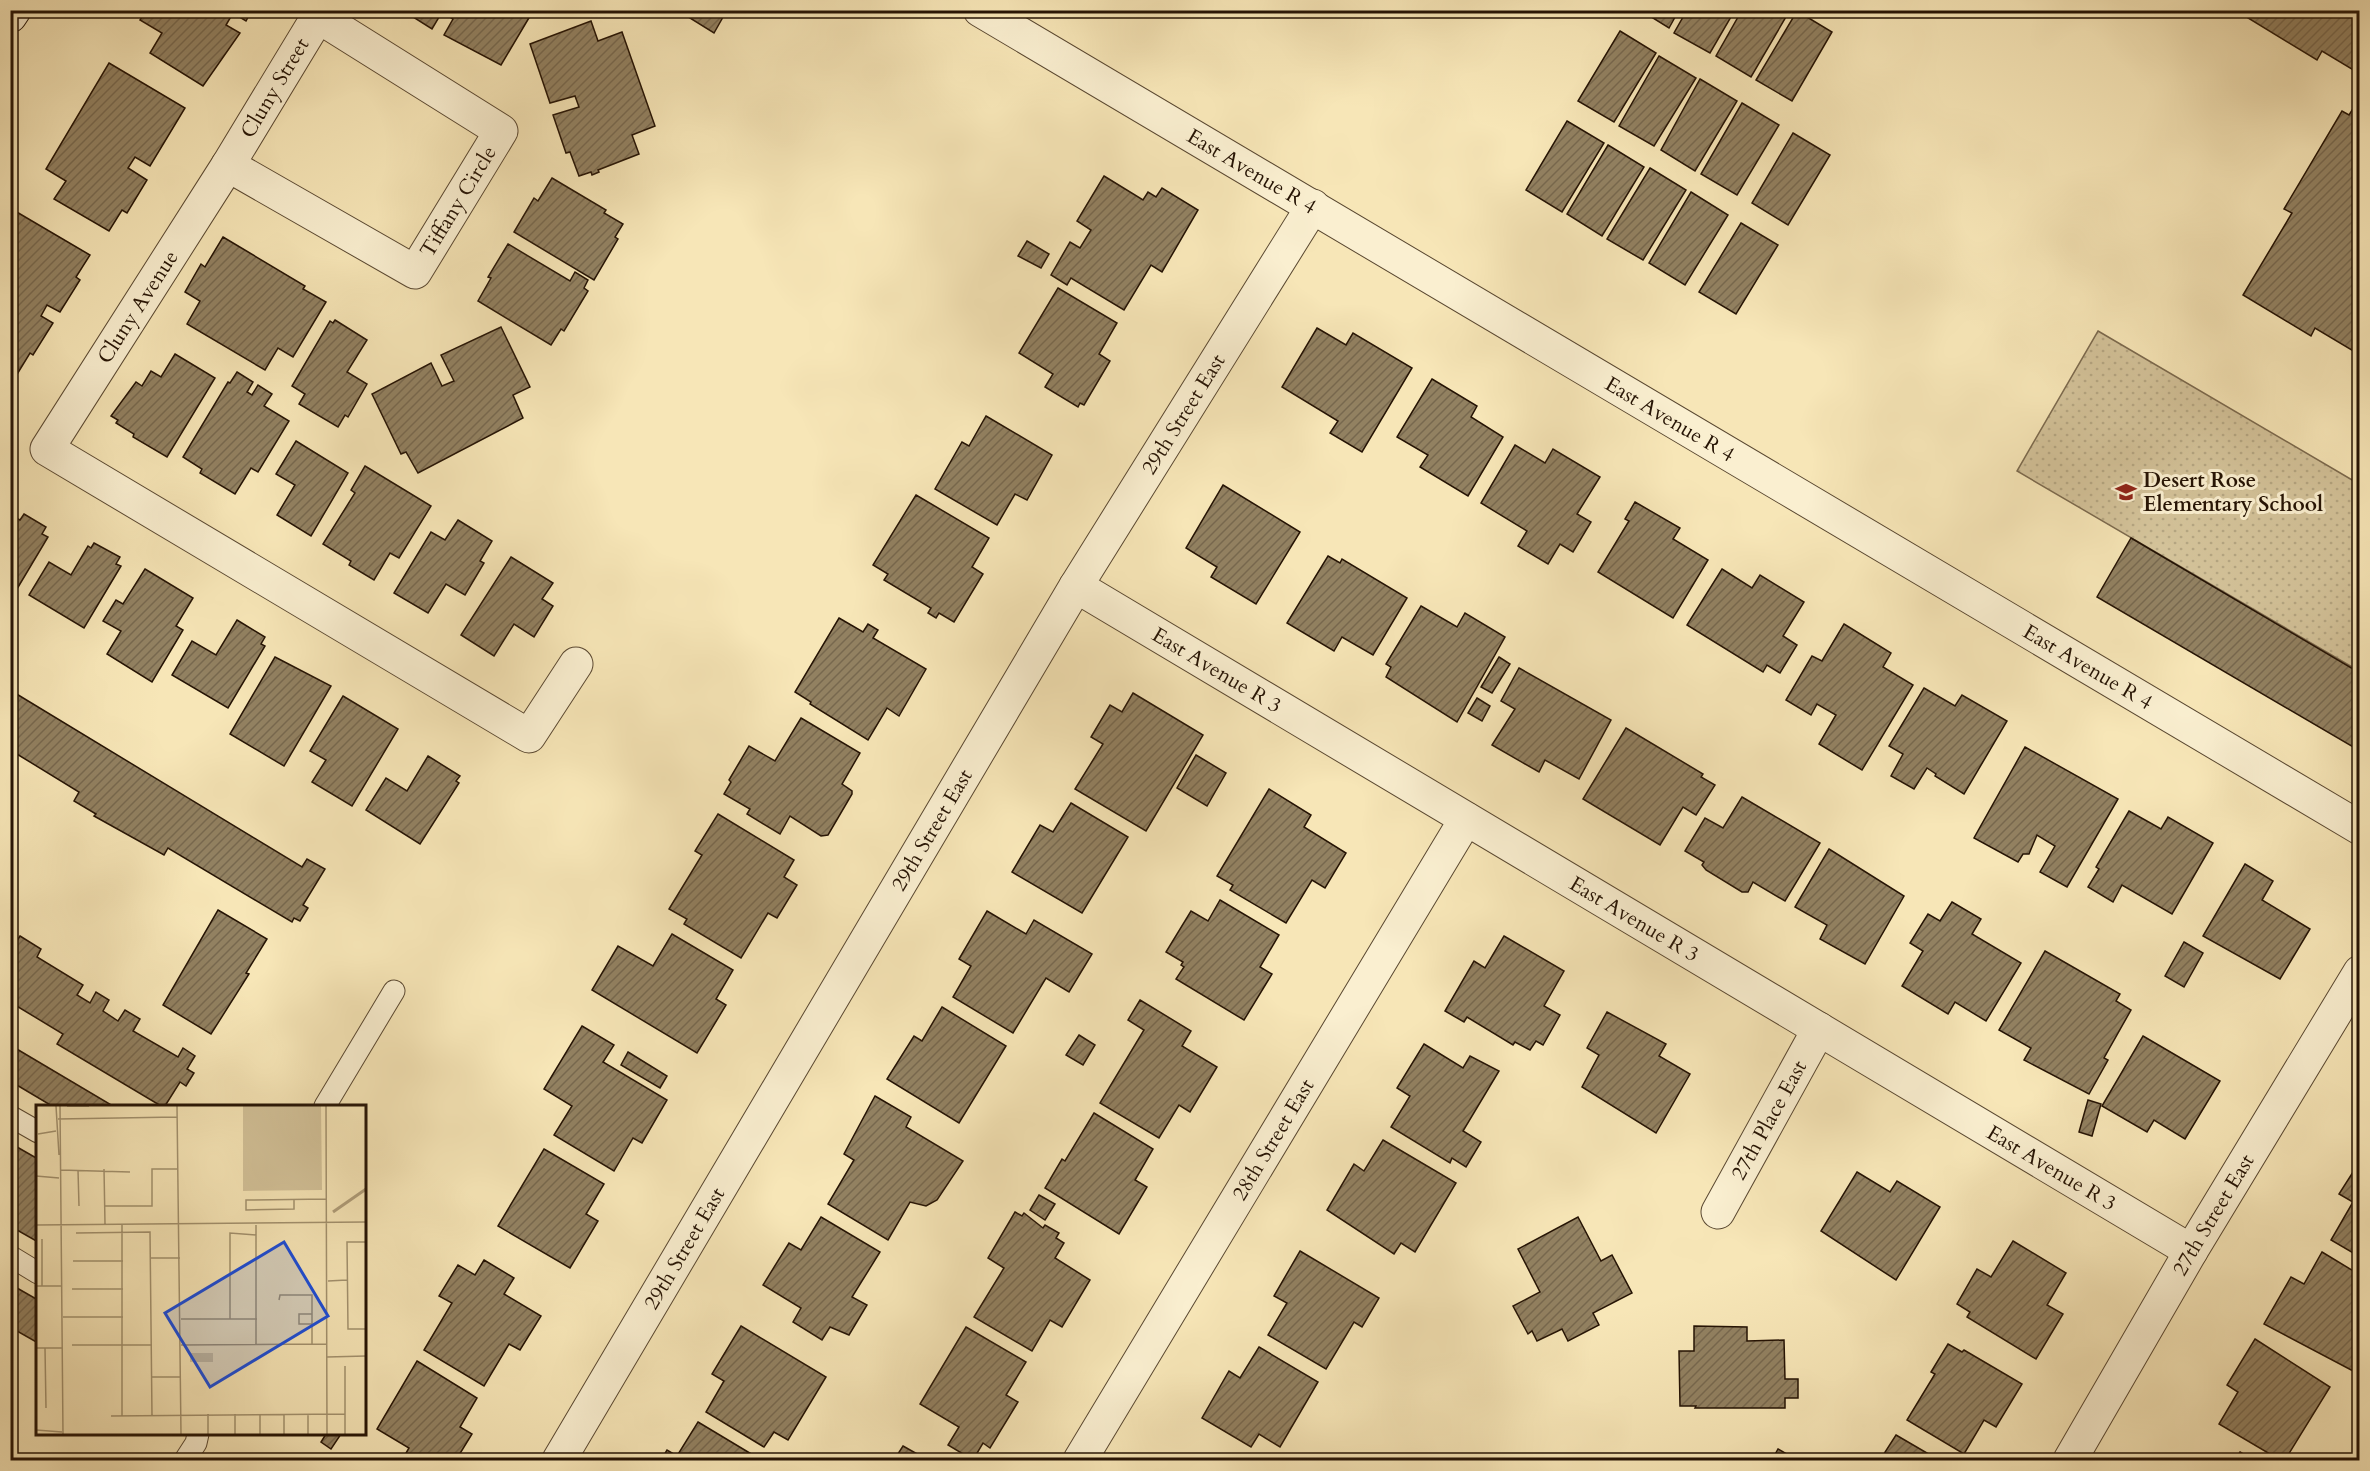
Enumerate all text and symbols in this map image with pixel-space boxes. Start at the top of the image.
street label: Cluny Street [234,32,316,144]
street label: East Avenue R 4 [1182,121,1322,221]
street label: Tiffany Circle [413,140,503,263]
street label: Cluny Avenue [91,245,185,369]
street label: 29th Street East [1135,348,1232,480]
street label: East Avenue R 4 [1600,369,1740,469]
place label: Desert Rose Elementary School [2143,466,2323,519]
school or university icon: Desert Rose Elementary School [2114,480,2138,504]
street label: East Avenue R 4 [2018,617,2158,717]
street label: East Avenue R 3 [1147,620,1287,720]
street label: 29th Street East [884,763,979,896]
street label: East Avenue R 3 [1564,869,1704,969]
street label: 27th Place East [1724,1055,1814,1185]
street label: 28th Street East [1225,1073,1321,1206]
inset map [36,1105,366,1435]
street label: East Avenue R 3 [1981,1118,2122,1218]
street label: 27th Street East [2165,1148,2261,1281]
street label: 29th Street East [637,1181,732,1315]

